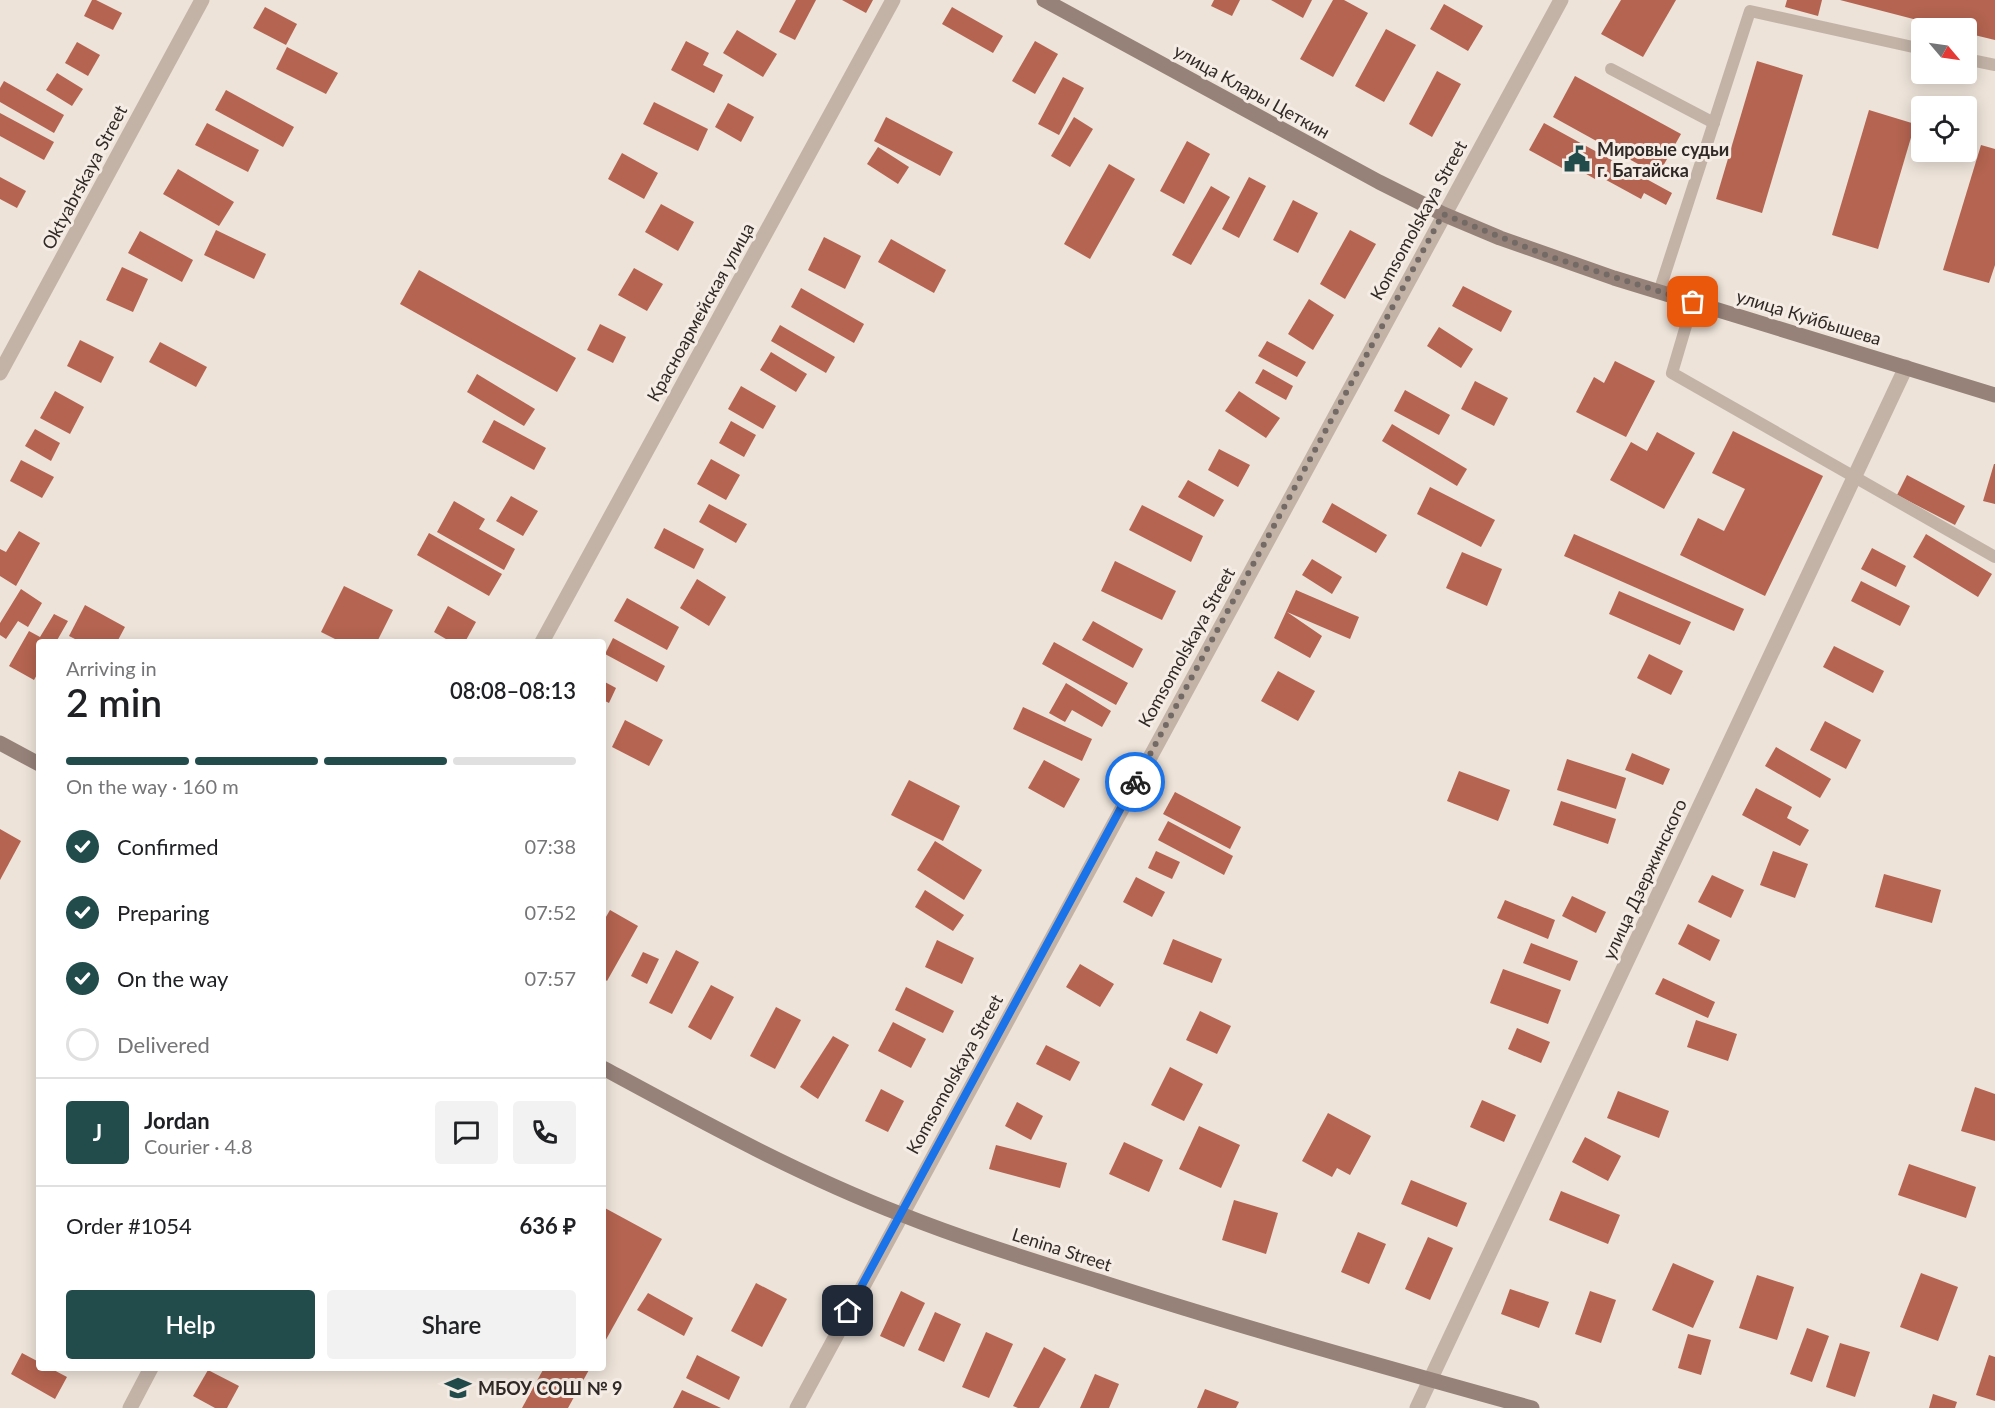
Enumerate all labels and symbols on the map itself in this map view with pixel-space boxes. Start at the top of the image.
north arrow [1911,18,1977,84]
street label: улица Клары Цеткин [1170,39,1334,143]
street label: Oktyabrskaya Street [37,101,132,253]
street label: Komsomolskaya Street [1365,136,1471,304]
place label: Мировые судьи г. Батайска [1597,138,1729,181]
public building icon: Мировые судьи г. Батайска [1562,144,1592,174]
street label: Красноармейская улица [642,219,758,405]
pin [1667,276,1718,327]
street label: улица Куйбышева [1734,285,1884,349]
street label: Komsomolskaya Street [1133,563,1239,731]
courier [1105,752,1165,812]
street label: улица Дзержинского [1597,795,1691,963]
street label: Komsomolskaya Street [901,990,1007,1158]
street label: Lenina Street [1009,1223,1115,1276]
pin [822,1285,873,1336]
school or university icon: МБОУ СОШ № 9 [443,1373,473,1403]
place label: МБОУ СОШ № 9 [478,1377,622,1399]

